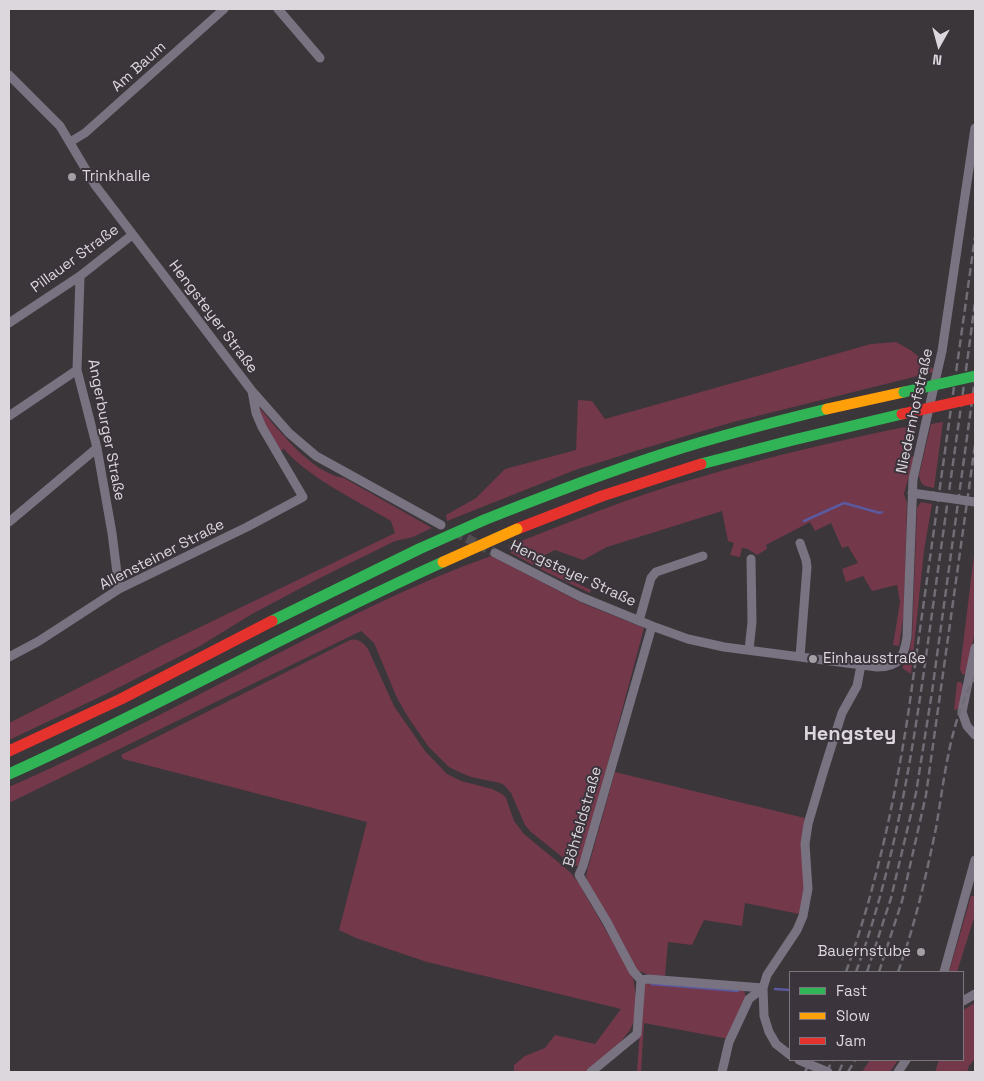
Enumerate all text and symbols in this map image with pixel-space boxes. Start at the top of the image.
north arrow [914,20,964,70]
street label: Am Baum [108,38,170,96]
text: N [931,50,943,69]
place label: Trinkhalle [82,168,150,186]
marker: Trinkhalle [66,171,78,183]
street label: Pillauer Straße [27,221,123,297]
street label: Hengsteyer Straße [165,257,261,377]
street label: Niedernhofstraße [893,347,937,475]
street label: Angerburger Straße [83,358,129,502]
street label: Allensteiner Straße [97,516,227,594]
street label: Hengsteyer Straße [507,537,639,611]
place label: Einhausstraße [823,650,926,668]
marker: Einhausstraße [807,653,819,665]
district label: Hengstey [804,723,896,747]
street label: Böhfeldstraße [560,765,606,869]
place label: Bauernstube [817,943,911,961]
marker: Bauernstube [915,946,927,958]
legend [789,971,964,1061]
text: Fast [836,981,867,1000]
text: Slow [836,1006,870,1025]
text: Jam [836,1031,866,1050]

